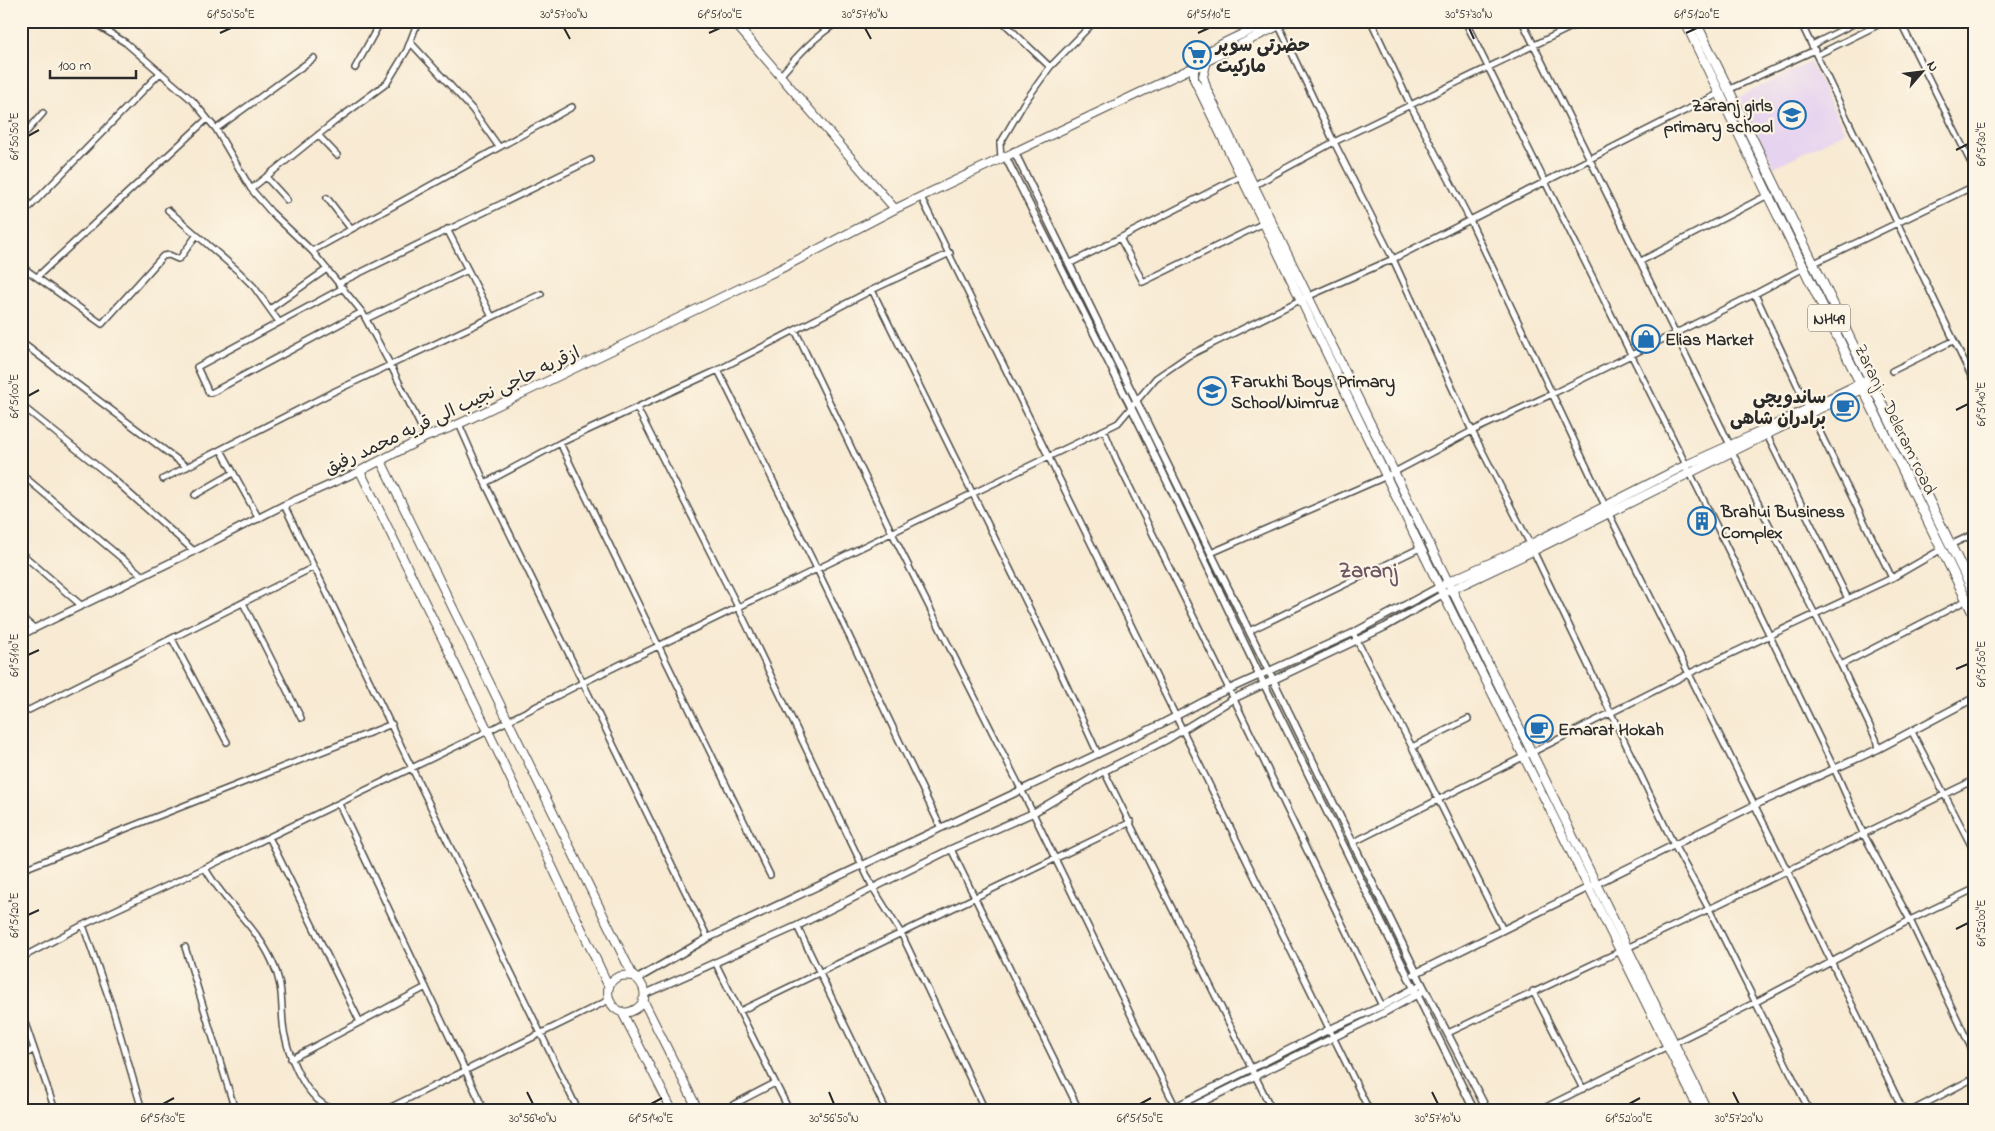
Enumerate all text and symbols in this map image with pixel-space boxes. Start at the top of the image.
text: 61°50'50"E [207,6,255,24]
text: 30°57'00"N [540,6,588,24]
text: 61°51'00"E [698,6,742,24]
text: 30°57'10"N [842,6,888,24]
text: 61°51'10"E [1187,6,1231,24]
text: 30°57'30"N [1445,6,1493,24]
text: 61°51'20"E [1674,6,1720,24]
place label: حضرتی سوپر مارکیت [1214,34,1310,81]
supermarket icon: حضرتی سوپر مارکیت [1182,40,1212,70]
scale bar [50,48,136,80]
north arrow [1898,48,1948,98]
text: 100 m [58,55,91,77]
text: N [1921,57,1944,76]
place label: Zaranj girls primary school [1664,94,1773,142]
school or university icon: Zaranj girls primary school [1777,100,1807,130]
text: 61°50'50"E [6,112,24,160]
text: 61°51'30"E [1973,122,1991,166]
road number: NH49 [1808,304,1850,332]
shop icon: Elias Market [1631,324,1661,354]
place label: Elias Market [1665,328,1755,354]
street label: Zaranj - Deleram road [1846,340,1942,499]
street label: ازقریه حاجی نجیب الی قریه محمد رفیق [321,341,585,483]
place label: Farukhi Boys Primary School/Nimruz [1230,370,1395,417]
text: 61°51'00"E [6,374,24,418]
school or university icon: Farukhi Boys Primary School/Nimruz [1197,376,1227,406]
text: 61°51'40"E [1973,382,1991,426]
place label: ساندویچی برادران شاهی [1730,386,1826,433]
cafe icon: ساندویچی برادران شاهی [1830,392,1860,422]
place label: Brahui Business Complex [1720,500,1845,547]
building icon: Brahui Business Complex [1687,506,1717,536]
district label: Zaranj [1339,556,1399,588]
text: 61°51'10"E [6,633,24,677]
text: 61°51'50"E [1973,641,1991,687]
cafe icon: Emarat Hokah [1524,714,1554,744]
place label: Emarat Hokah [1558,718,1664,744]
text: 61°51'20"E [6,892,24,938]
text: 61°52'00"E [1973,900,1991,946]
text: 61°51'30"E [141,1110,185,1128]
text: 30°56'40"N [509,1110,557,1128]
text: 61°51'40"E [629,1110,673,1128]
text: 30°56'50"N [809,1110,859,1128]
text: 61°51'50"E [1117,1110,1163,1128]
text: 30°57'10"N [1415,1110,1461,1128]
text: 61°52'00"E [1606,1110,1652,1128]
text: 30°57'20"N [1715,1110,1763,1128]

